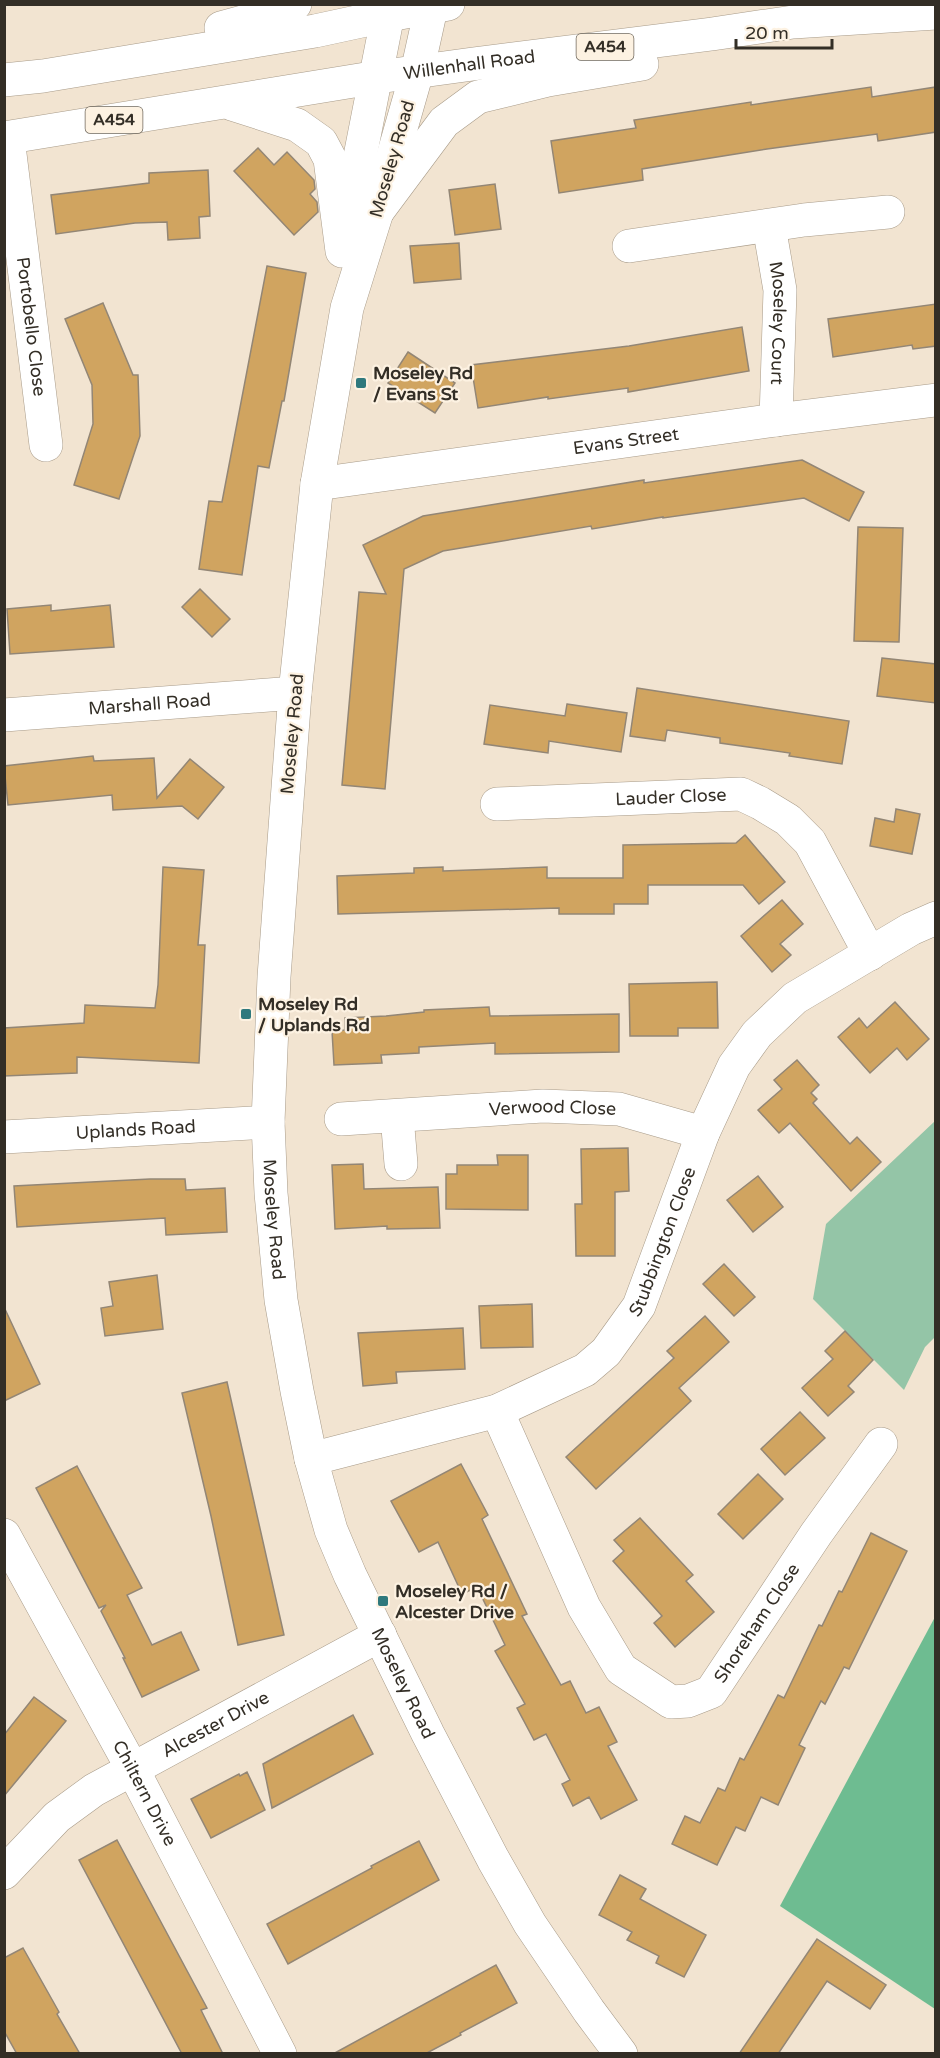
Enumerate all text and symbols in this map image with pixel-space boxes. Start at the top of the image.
scale bar [736,12,832,50]
text: 20 m [745,22,789,44]
road number: A454 [576,34,634,60]
street label: Willenhall Road [402,45,536,84]
street label: Moseley Road [365,98,419,220]
road number: A454 [86,107,142,133]
street label: Portobello Close [12,256,51,398]
street label: Moseley Court [764,260,791,385]
place label: Moseley Rd / Evans St [373,362,473,405]
marker: Moseley Rd / Evans St [354,376,368,390]
street label: Evans Street [572,423,680,459]
street label: Moseley Road [276,673,308,795]
street label: Marshall Road [87,688,212,720]
street label: Lauder Close [615,784,727,810]
place label: Moseley Rd / Uplands Rd [258,993,370,1036]
marker: Moseley Rd / Uplands Rd [239,1007,253,1021]
street label: Verwood Close [488,1095,617,1120]
street label: Uplands Road [75,1115,196,1144]
street label: Moseley Road [259,1159,290,1281]
street label: Stubbington Close [624,1164,701,1321]
street label: Shoreham Close [709,1559,804,1687]
place label: Moseley Rd / Alcester Drive [395,1580,514,1623]
marker: Moseley Rd / Alcester Drive [376,1594,390,1608]
street label: Moseley Road [367,1624,440,1743]
street label: Alcester Drive [158,1686,273,1762]
street label: Chiltern Drive [108,1736,181,1850]

